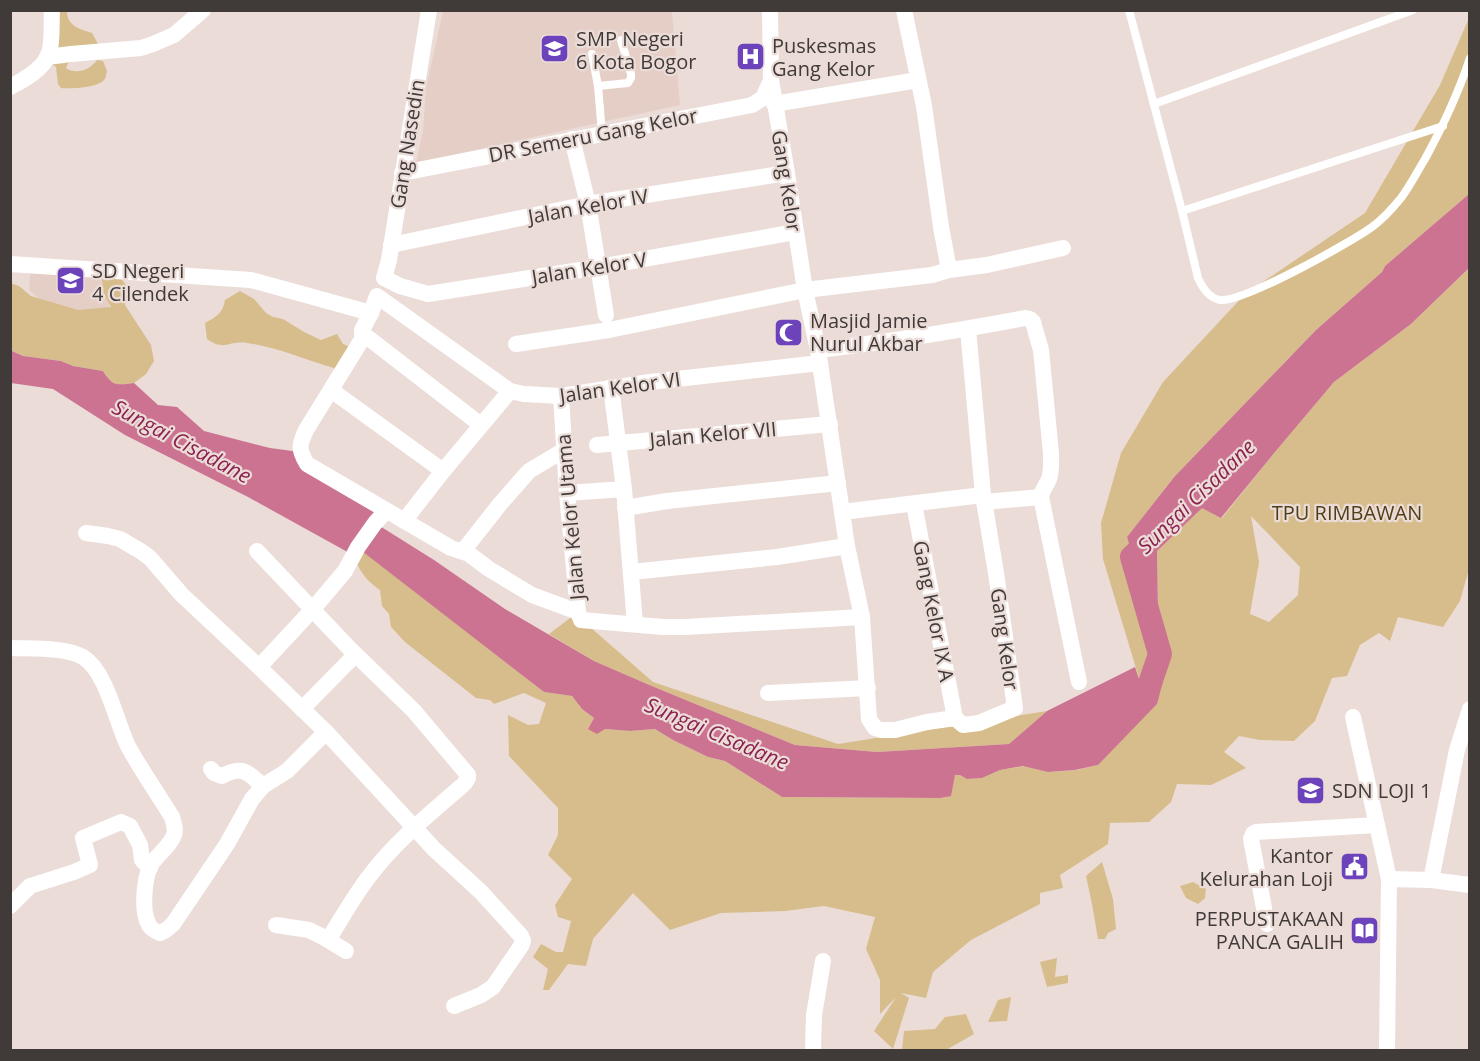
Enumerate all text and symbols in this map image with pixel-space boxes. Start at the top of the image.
place label: SMP Negeri 6 Kota Bogor [576,25,696,75]
place label: Puskesmas Gang Kelor [772,32,876,82]
school or university icon: SMP Negeri 6 Kota Bogor [539,33,571,65]
hospital icon: Puskesmas Gang Kelor [735,40,767,72]
street label: Gang Nasedin [383,77,431,211]
street label: DR Semeru Gang Kelor [486,101,700,169]
street label: Gang Kelor [766,128,808,234]
street label: Jalan Kelor IV [524,182,650,230]
street label: Jalan Kelor V [528,246,648,291]
place label: SD Negeri 4 Cilendek [92,257,189,307]
school or university icon: SD Negeri 4 Cilendek [55,265,87,297]
place label: Masjid Jamie Nurul Akbar [810,307,927,357]
mosque icon: Masjid Jamie Nurul Akbar [773,316,805,348]
street label: Jalan Kelor VI [556,365,682,409]
water label: Sungai Cisadane [108,393,256,489]
street label: Jalan Kelor VII [647,415,778,453]
street label: Jalan Kelor Utama [549,433,591,603]
water label: Sungai Cisadane [1131,433,1261,559]
park label: TPU RIMBAWAN [1272,499,1422,526]
street label: Gang Kelor IX A [907,538,961,684]
street label: Gang Kelor [984,586,1026,692]
water label: Sungai Cisadane [641,690,793,776]
school or university icon: SDN LOJI 1 [1295,774,1327,806]
place label: SDN LOJI 1 [1332,777,1431,804]
place label: Kantor Kelurahan Loji [1200,842,1333,892]
public building icon: Kantor Kelurahan Loji [1338,850,1370,882]
place label: PERPUSTAKAAN PANCA GALIH [1195,905,1344,955]
library icon: PERPUSTAKAAN PANCA GALIH [1349,914,1381,946]

